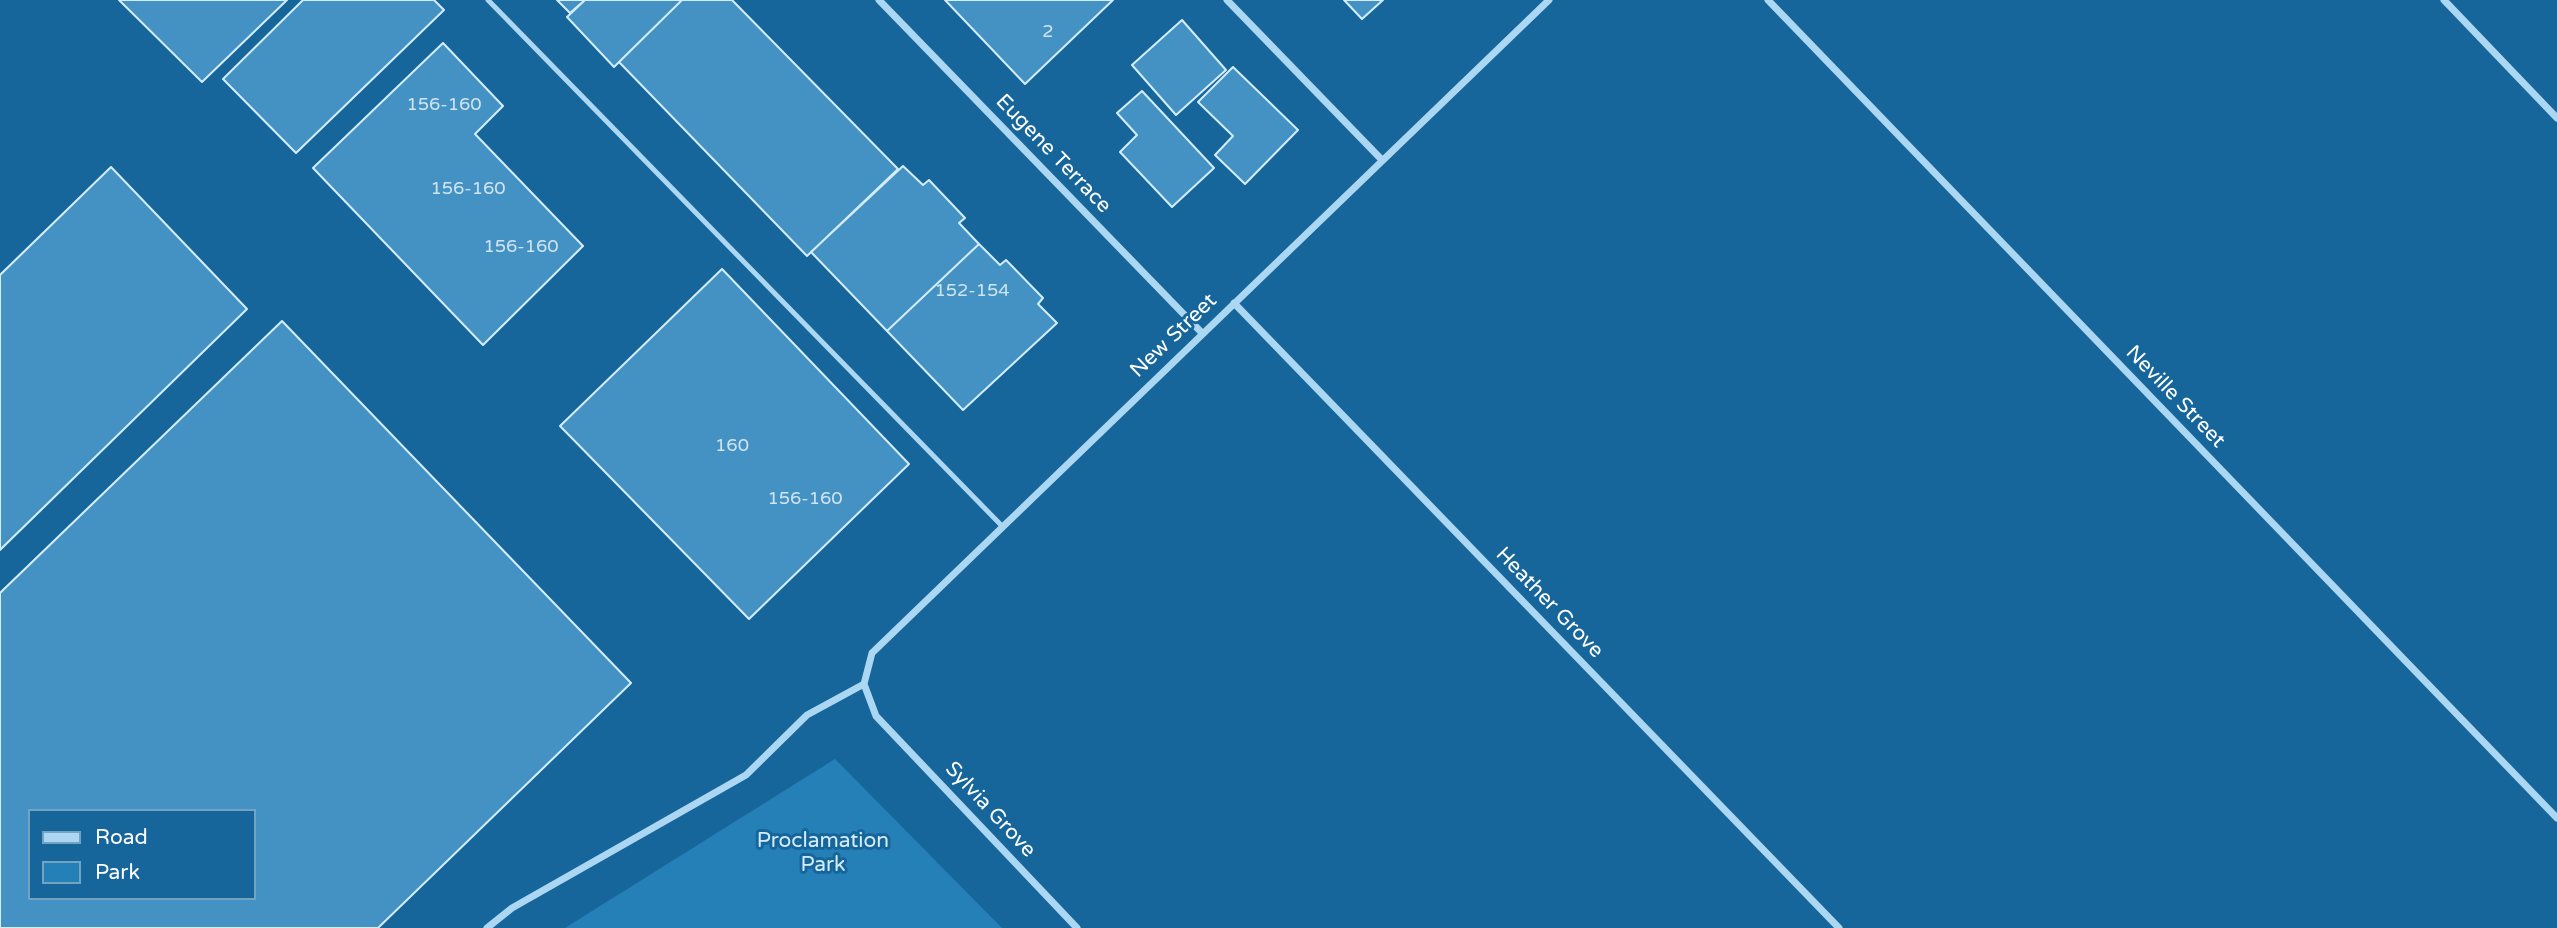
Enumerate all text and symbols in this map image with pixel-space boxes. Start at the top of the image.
house number: 2 [1042,21,1054,43]
street label: Eugene Terrace [990,89,1116,219]
house number: 156-160 [406,94,482,116]
house number: 156-160 [430,178,506,200]
house number: 156-160 [483,236,559,258]
house number: 152-154 [934,280,1010,302]
street label: New Street [1126,289,1222,383]
street label: Neville Street [2120,341,2230,453]
house number: 160 [715,435,749,457]
house number: 156-160 [767,488,843,510]
street label: Heather Grove [1490,542,1608,664]
street label: Sylvia Grove [939,757,1041,863]
legend [28,809,256,900]
text: Road [95,825,148,850]
park label: Proclamation Park [757,828,889,878]
text: Park [95,860,140,885]

